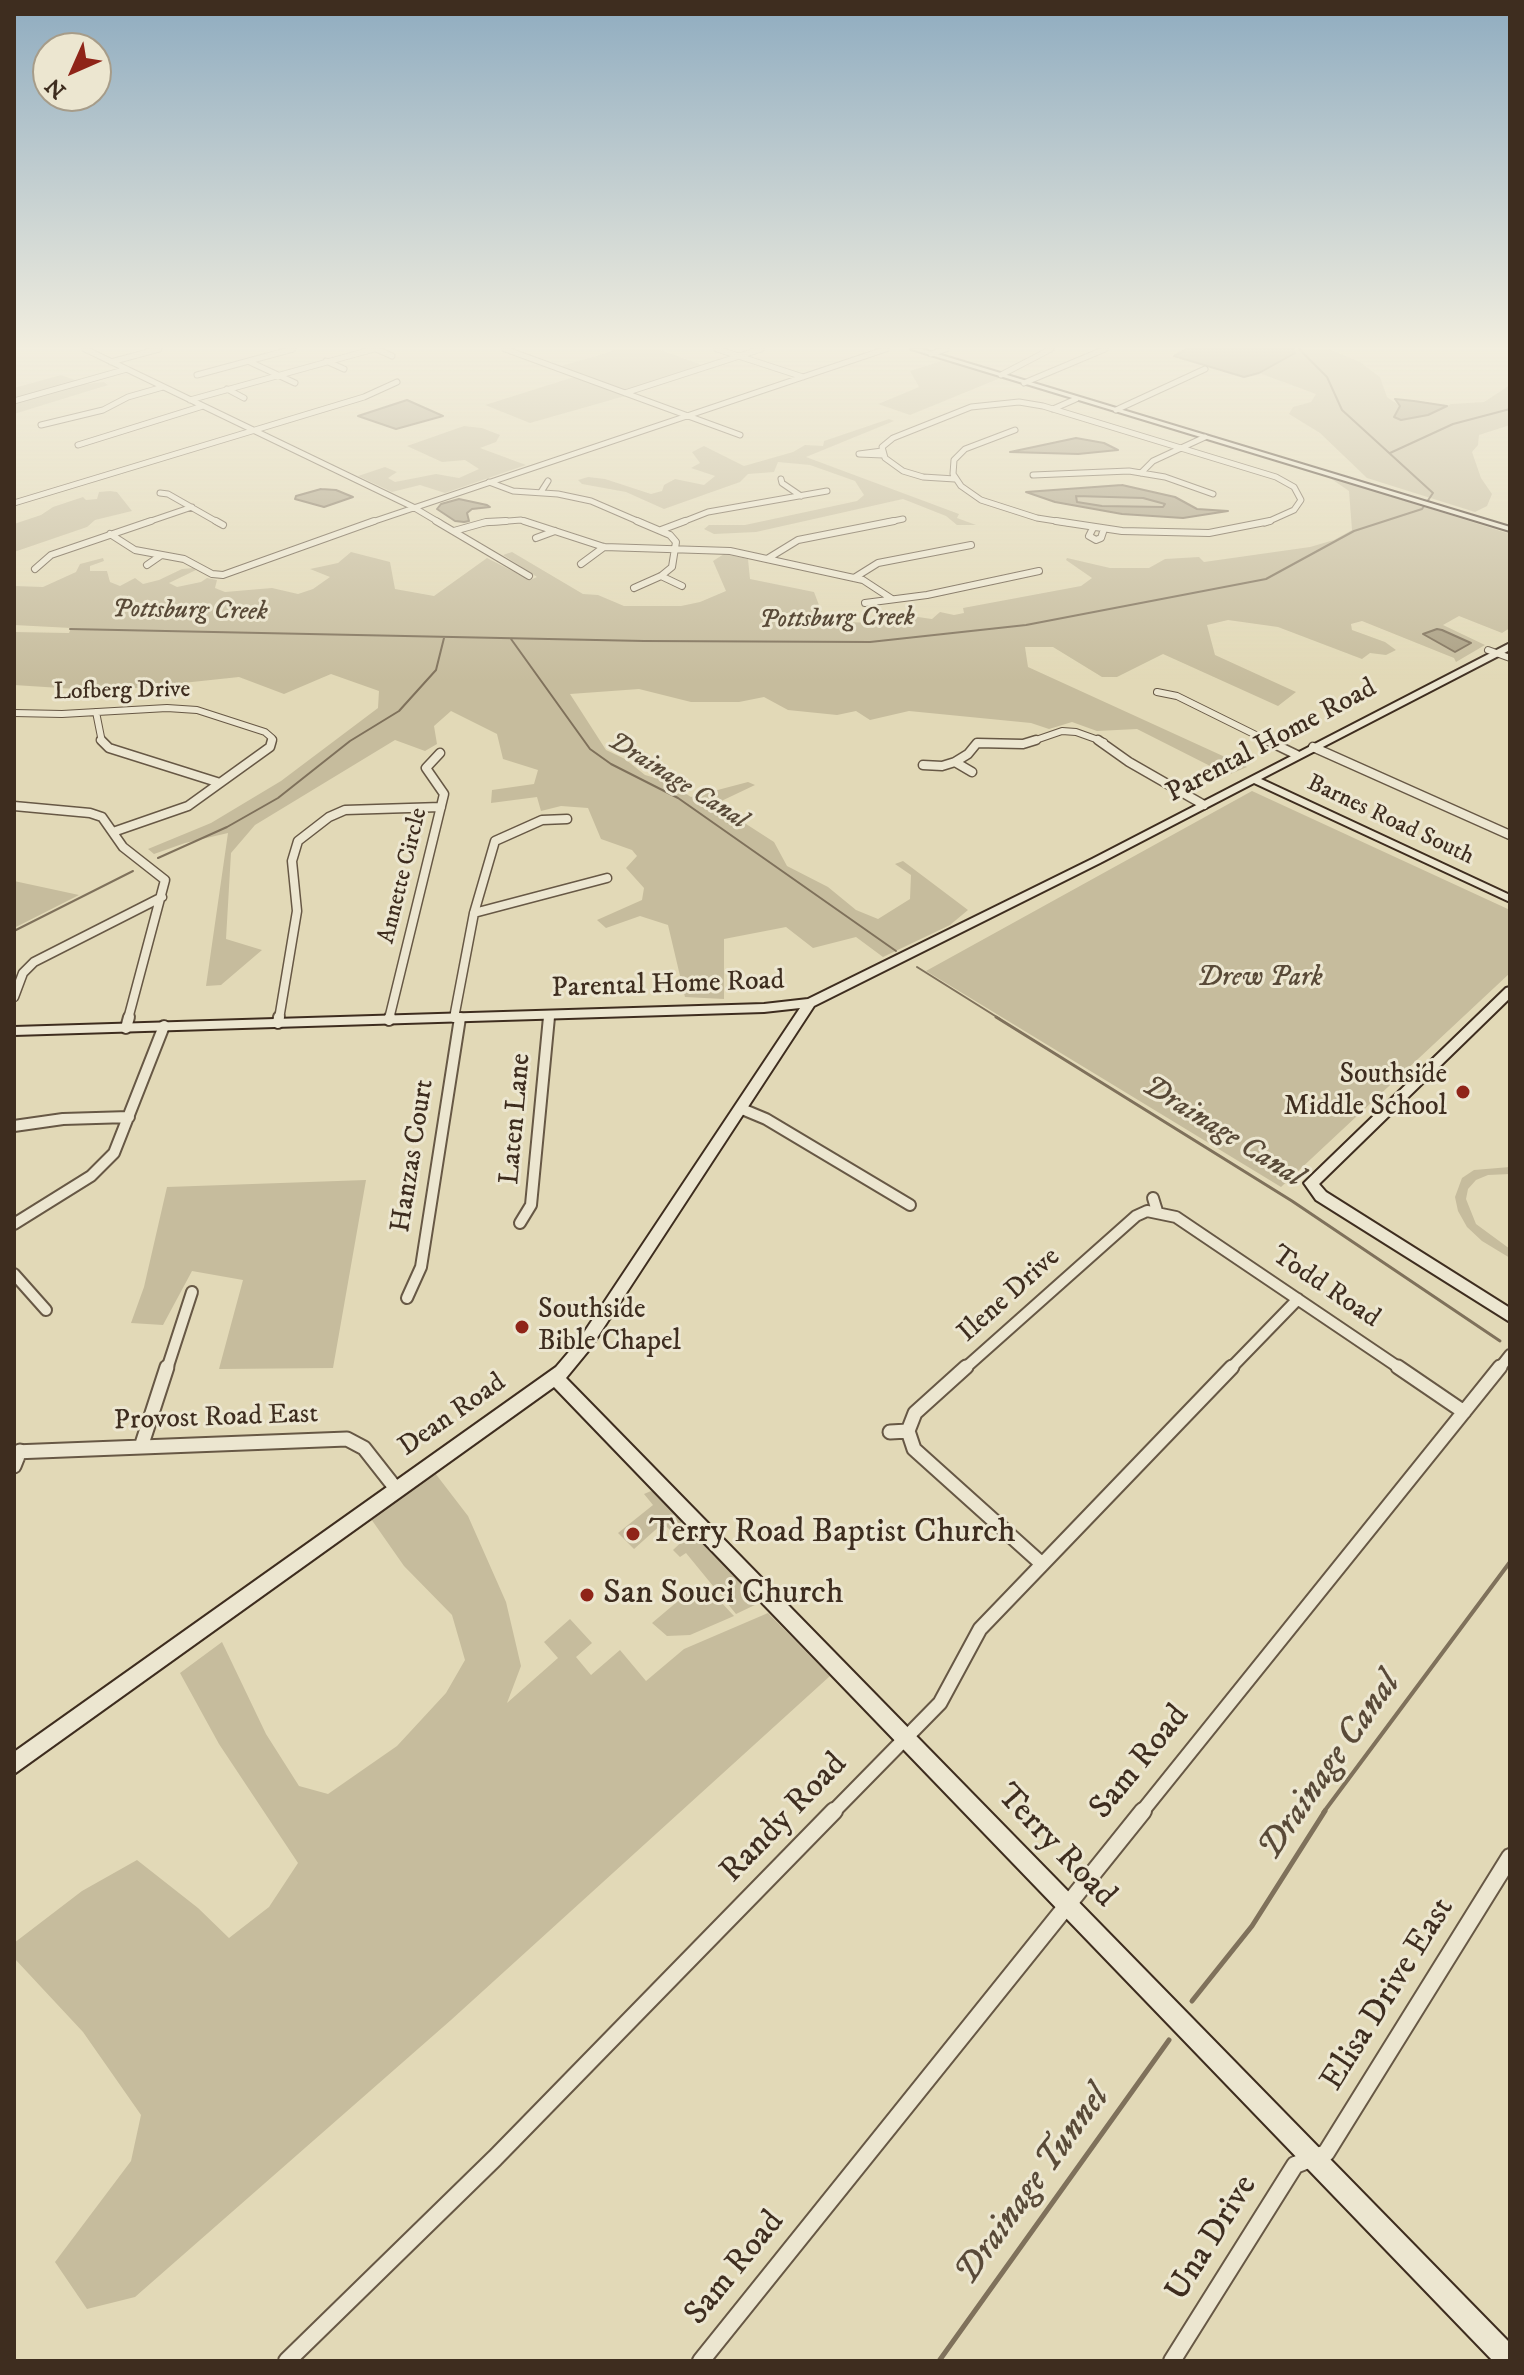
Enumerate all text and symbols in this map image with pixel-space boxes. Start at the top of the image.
north arrow [32,32,112,112]
text: N [40,72,72,104]
water label: Pottsburg Creek [112,595,268,629]
water label: Pottsburg Creek [759,603,915,637]
street label: Parental Home Road [1161,672,1383,812]
street label: Lofberg Drive [53,676,191,708]
water label: Drainage Canal [602,727,752,837]
street label: Barnes Road South [1302,770,1478,872]
street label: Annette Circle [373,805,435,947]
park label: Drew Park [1197,962,1323,996]
street label: Parental Home Road [551,965,785,1007]
street label: Laten Lane [495,1052,539,1186]
place label: Southside Middle School [1283,1059,1447,1125]
water label: Drainage Canal [1135,1069,1309,1197]
street label: Hanzas Court [385,1077,443,1235]
marker: Southside Middle School [1454,1083,1472,1101]
street label: Todd Road [1264,1239,1386,1337]
street label: Ilene Drive [952,1241,1068,1351]
place label: Southside Bible Chapel [538,1294,681,1360]
marker: Southside Bible Chapel [513,1318,531,1336]
street label: Dean Road [393,1367,513,1465]
street label: Provost Road East [113,1399,319,1439]
place label: Terry Road Baptist Church [649,1514,1016,1554]
marker: Terry Road Baptist Church [624,1525,642,1543]
place label: San Souci Church [603,1575,843,1615]
marker: San Souci Church [578,1586,596,1604]
water label: Drainage Canal [1250,1665,1412,1869]
street label: Sam Road [1083,1698,1199,1828]
street label: Randy Road [713,1745,857,1893]
street label: Terry Road [986,1777,1124,1917]
street label: Elisa Drive East [1313,1891,1465,2099]
water label: Drainage Tunnel [947,2078,1121,2294]
street label: Una Drive [1158,2169,1268,2309]
street label: Sam Road [678,2204,794,2334]

